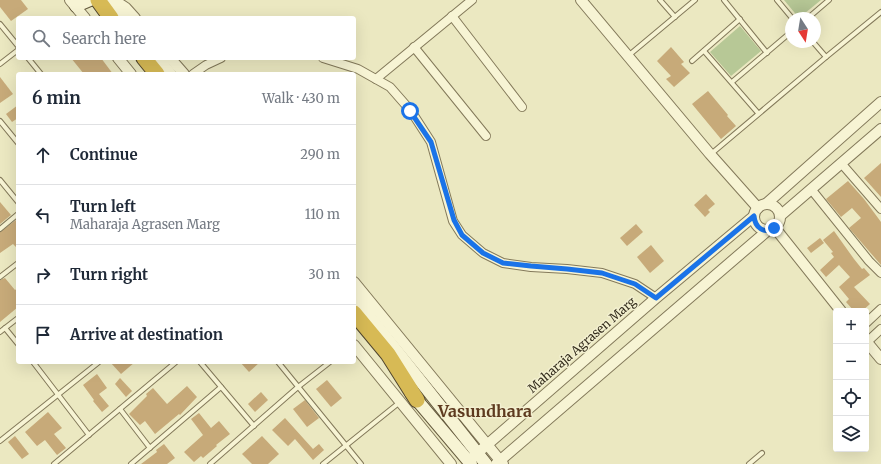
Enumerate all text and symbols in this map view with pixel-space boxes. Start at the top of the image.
north arrow [785,12,821,48]
search box [16,16,356,60]
icon: search [30,27,52,49]
text: Search here [62,29,146,48]
text: 6 min [32,87,81,109]
text: Walk · 430 m [262,90,340,107]
route start [401,102,419,120]
icon: ahead [32,144,54,166]
text: Continue [70,145,138,164]
text: 290 m [300,146,340,163]
text: Turn left [70,197,136,216]
icon: left [32,204,54,226]
text: 110 m [305,206,340,223]
text: Maharaja Agrasen Marg [70,216,220,233]
route end [765,219,783,237]
icon: right [32,264,54,286]
text: Turn right [70,265,148,284]
text: 30 m [308,266,340,283]
street label: Maharaja Agrasen Marg [525,293,639,396]
map controls [833,308,869,452]
button: + [833,308,869,344]
icon: arrive [32,324,54,346]
text: Arrive at destination [70,325,223,344]
button: − [833,344,869,380]
button: locate [833,380,869,416]
district label: Vasundhara [437,401,532,421]
button: layers [833,416,869,452]

